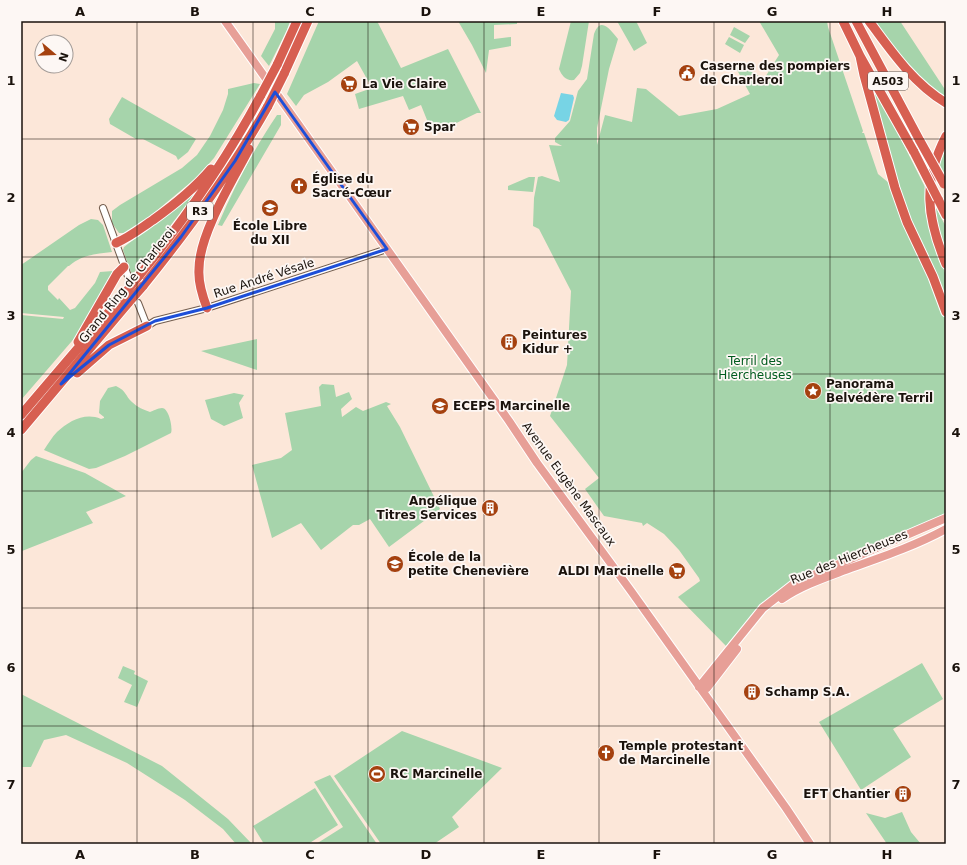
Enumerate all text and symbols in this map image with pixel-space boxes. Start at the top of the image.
text: A [75,4,85,19]
text: B [190,4,200,19]
text: C [305,4,315,19]
text: D [421,4,432,19]
text: E [537,4,545,19]
text: F [653,4,661,19]
text: G [767,4,777,19]
text: H [882,4,892,19]
north arrow [34,34,74,74]
text: N [55,51,71,64]
place label: Caserne des pompiers de Charleroi [700,59,850,87]
public building icon: Caserne des pompiers de Charleroi [677,63,697,83]
road number: A503 [868,72,908,90]
text: 1 [6,73,16,88]
text: 1 [951,73,961,88]
supermarket icon: La Vie Claire [339,74,359,94]
place label: La Vie Claire [362,77,447,91]
supermarket icon: Spar [401,117,421,137]
place label: Spar [424,120,455,134]
place label: Église du Sacré-Cœur [312,171,391,200]
church icon: Église du Sacré-Cœur [289,176,309,196]
text: 2 [6,190,16,205]
text: 2 [951,190,961,205]
school or university icon: École Libre du XII [260,198,280,218]
road number: R3 [187,202,213,220]
place label: École Libre du XII [233,218,307,247]
street label: Grand Ring de Charleroi [76,224,178,346]
street label: Rue André Vésale [212,255,316,301]
text: 3 [6,308,16,323]
text: 3 [951,308,961,323]
place label: Peintures Kidur + [522,328,587,356]
building icon: Peintures Kidur + [499,332,519,352]
park label: Terril des Hiercheuses [718,354,792,382]
place label: Panorama Belvédère Terril [826,377,933,405]
place icon: Panorama Belvédère Terril [803,381,823,401]
school or university icon: ECEPS Marcinelle [430,396,450,416]
place label: ECEPS Marcinelle [453,399,570,413]
street label: Avenue Eugène Mascaux [519,419,619,549]
text: 4 [6,425,16,440]
text: 4 [951,425,961,440]
place label: Angélique Titres Services [377,494,477,522]
building icon: Angélique Titres Services [480,498,500,518]
street label: Rue des Hiercheuses [788,527,910,587]
text: 5 [6,542,16,557]
text: 5 [951,542,961,557]
place label: École de la petite Chenevière [408,549,529,578]
school or university icon: École de la petite Chenevière [385,554,405,574]
supermarket icon: ALDI Marcinelle [667,561,687,581]
place label: ALDI Marcinelle [558,564,664,578]
text: 6 [6,660,16,675]
text: 6 [951,660,961,675]
building icon: Schamp S.A. [742,682,762,702]
place label: Schamp S.A. [765,685,850,699]
place label: Temple protestant de Marcinelle [619,739,743,767]
church icon: Temple protestant de Marcinelle [596,743,616,763]
sports icon: RC Marcinelle [367,764,387,784]
place label: RC Marcinelle [390,767,482,781]
text: 7 [6,777,16,792]
text: 7 [951,777,961,792]
building icon: EFT Chantier [893,784,913,804]
place label: EFT Chantier [803,787,890,801]
text: A [75,847,85,862]
text: B [190,847,200,862]
text: C [305,847,315,862]
text: D [421,847,432,862]
text: E [537,847,545,862]
text: F [653,847,661,862]
text: G [767,847,777,862]
text: H [882,847,892,862]

